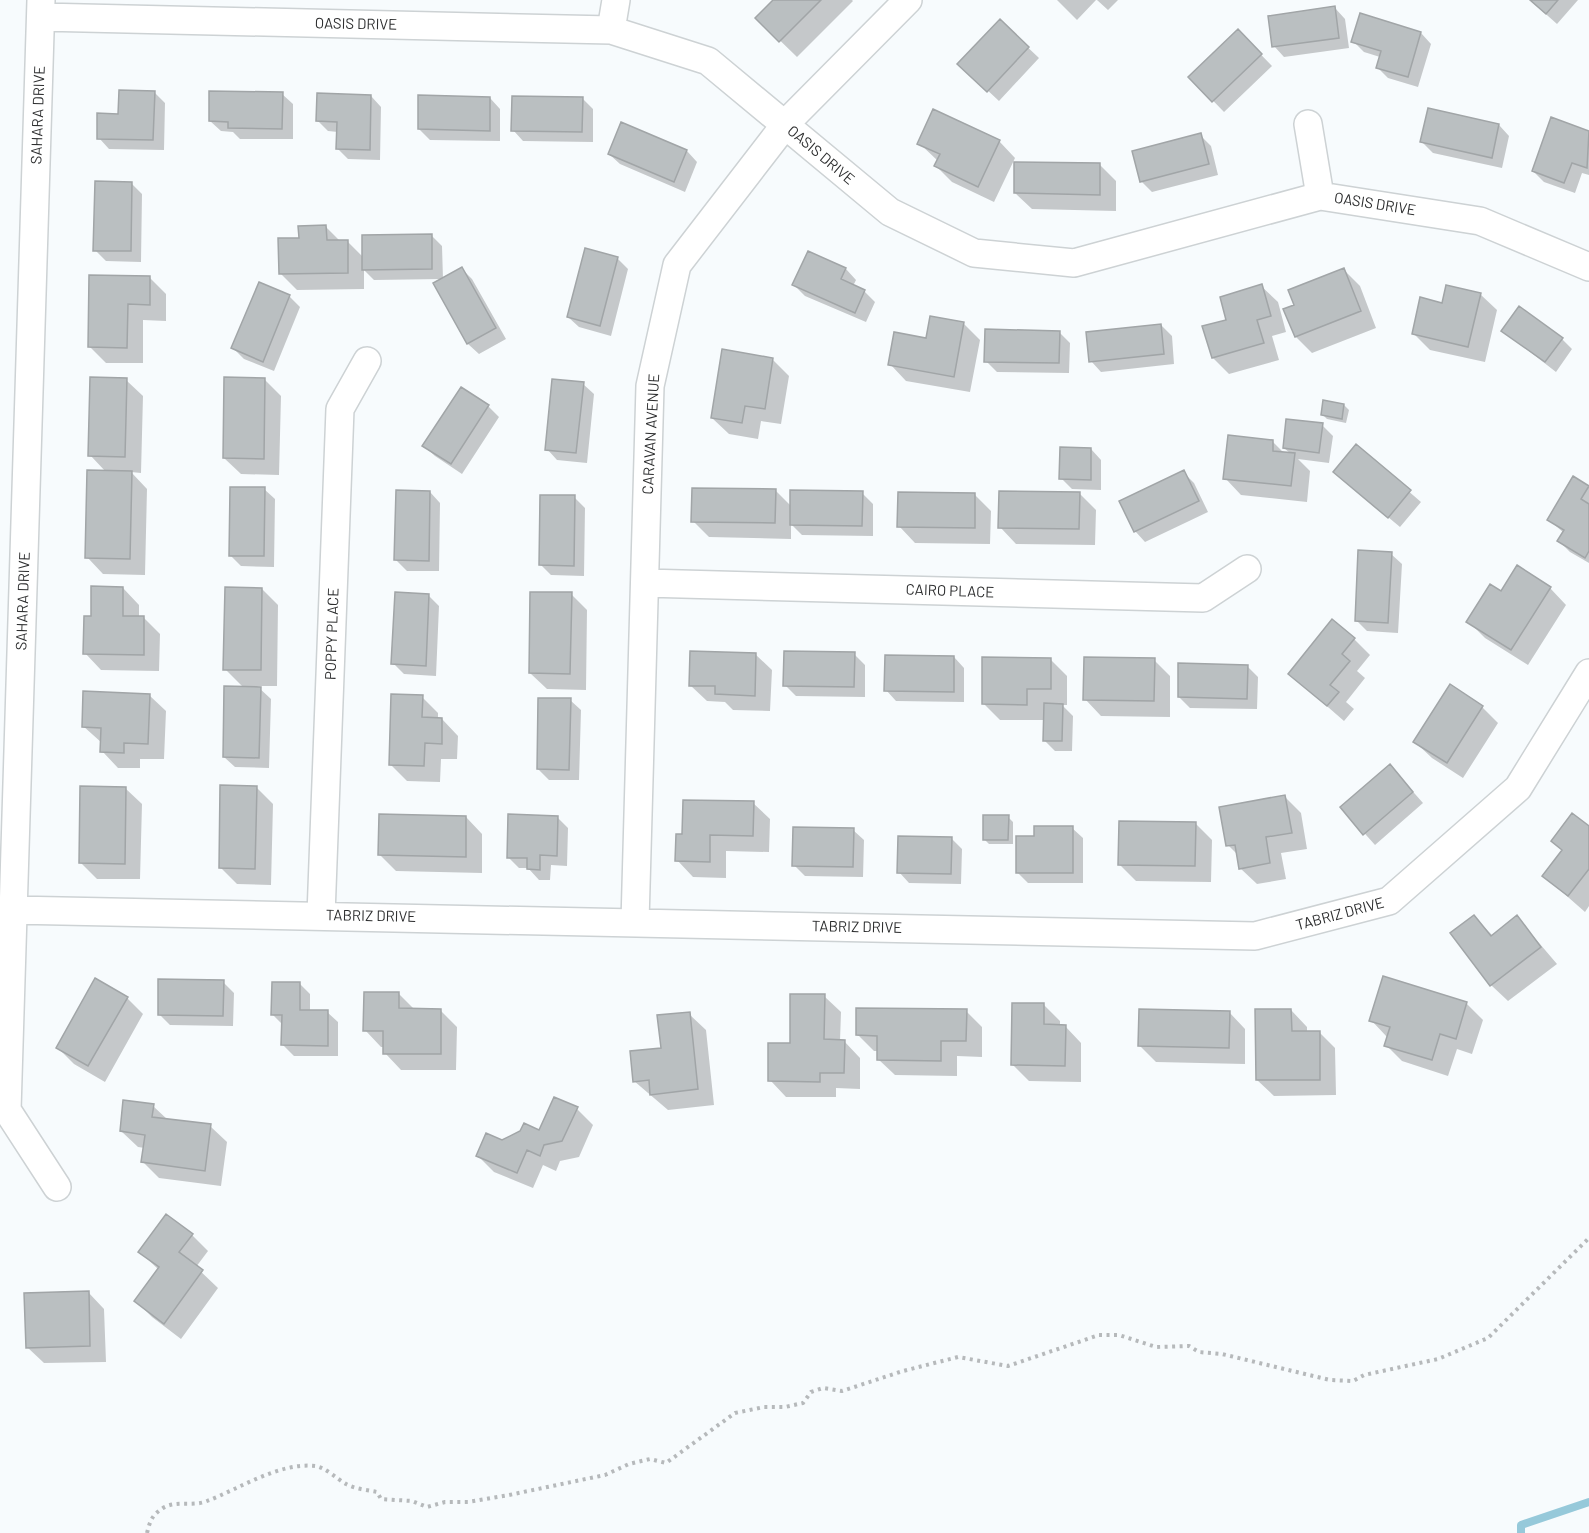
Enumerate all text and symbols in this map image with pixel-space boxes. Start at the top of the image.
street label: OASIS DRIVE [315,13,397,33]
street label: SAHARA DRIVE [26,65,48,165]
street label: OASIS DRIVE [784,121,859,188]
street label: OASIS DRIVE [1333,188,1417,218]
street label: CARAVAN AVENUE [638,373,662,495]
street label: SAHARA DRIVE [11,551,33,651]
street label: CAIRO PLACE [905,579,995,601]
street label: POPPY PLACE [320,587,342,680]
street label: TABRIZ DRIVE [1294,893,1386,933]
street label: TABRIZ DRIVE [326,905,416,925]
street label: TABRIZ DRIVE [812,916,902,936]

